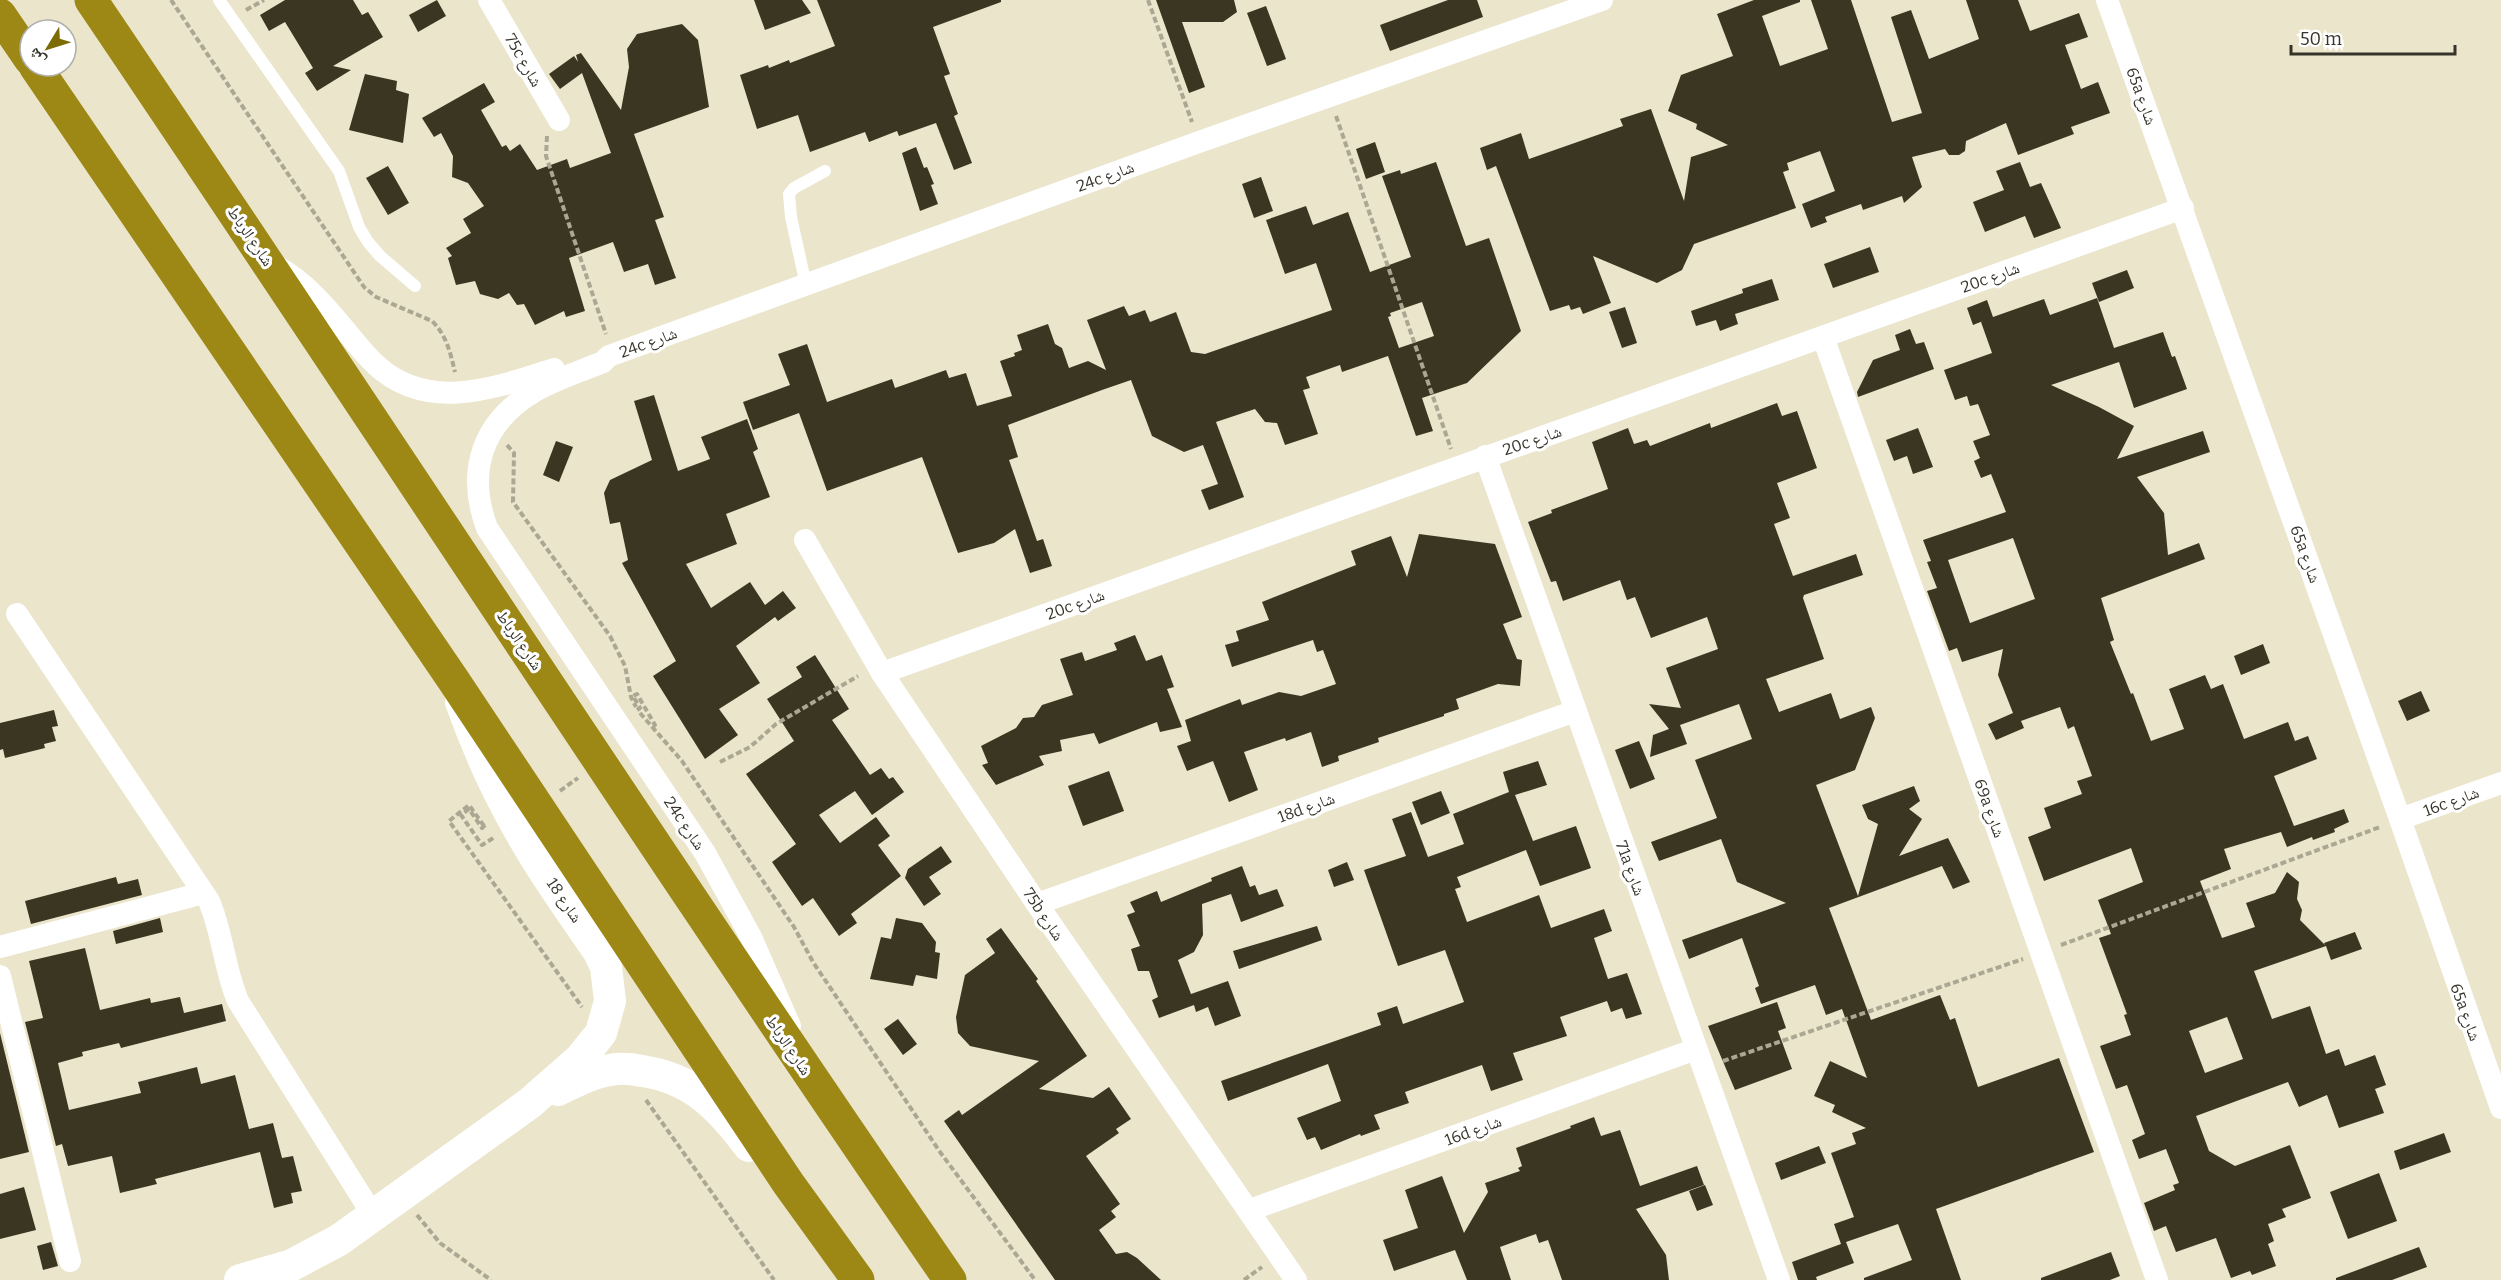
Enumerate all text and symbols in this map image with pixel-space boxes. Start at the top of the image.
north arrow [18,18,78,78]
scale bar [2291,18,2454,56]
text: 50 m [2300,28,2342,50]
street label: 75c شارع [500,30,546,91]
text: ش [24,44,49,69]
street label: 65a شارع [2121,65,2161,128]
street label: 24c شارع [1074,157,1137,197]
street label: شارع الرباط [223,203,277,270]
street label: 20c شارع [1958,258,2022,298]
street label: 24c شارع [617,323,680,363]
street label: 20c شارع [1500,422,1564,460]
street label: 65a شارع [2285,523,2325,586]
street label: 20c شارع [1043,585,1107,625]
street label: شارع الرباط [492,607,546,674]
street label: 69a شارع [1969,776,2009,840]
street label: 16c شارع [2421,783,2482,821]
street label: 18d شارع [1275,788,1337,827]
street label: 24c شارع [659,793,709,854]
street label: 71a شارع [1611,838,1649,899]
street label: شارع 18 [542,874,586,927]
street label: 75b شارع [1018,884,1068,945]
street label: 65a شارع [2445,981,2485,1044]
street label: شارع الرباط [761,1012,815,1079]
street label: 16d شارع [1442,1111,1504,1150]

